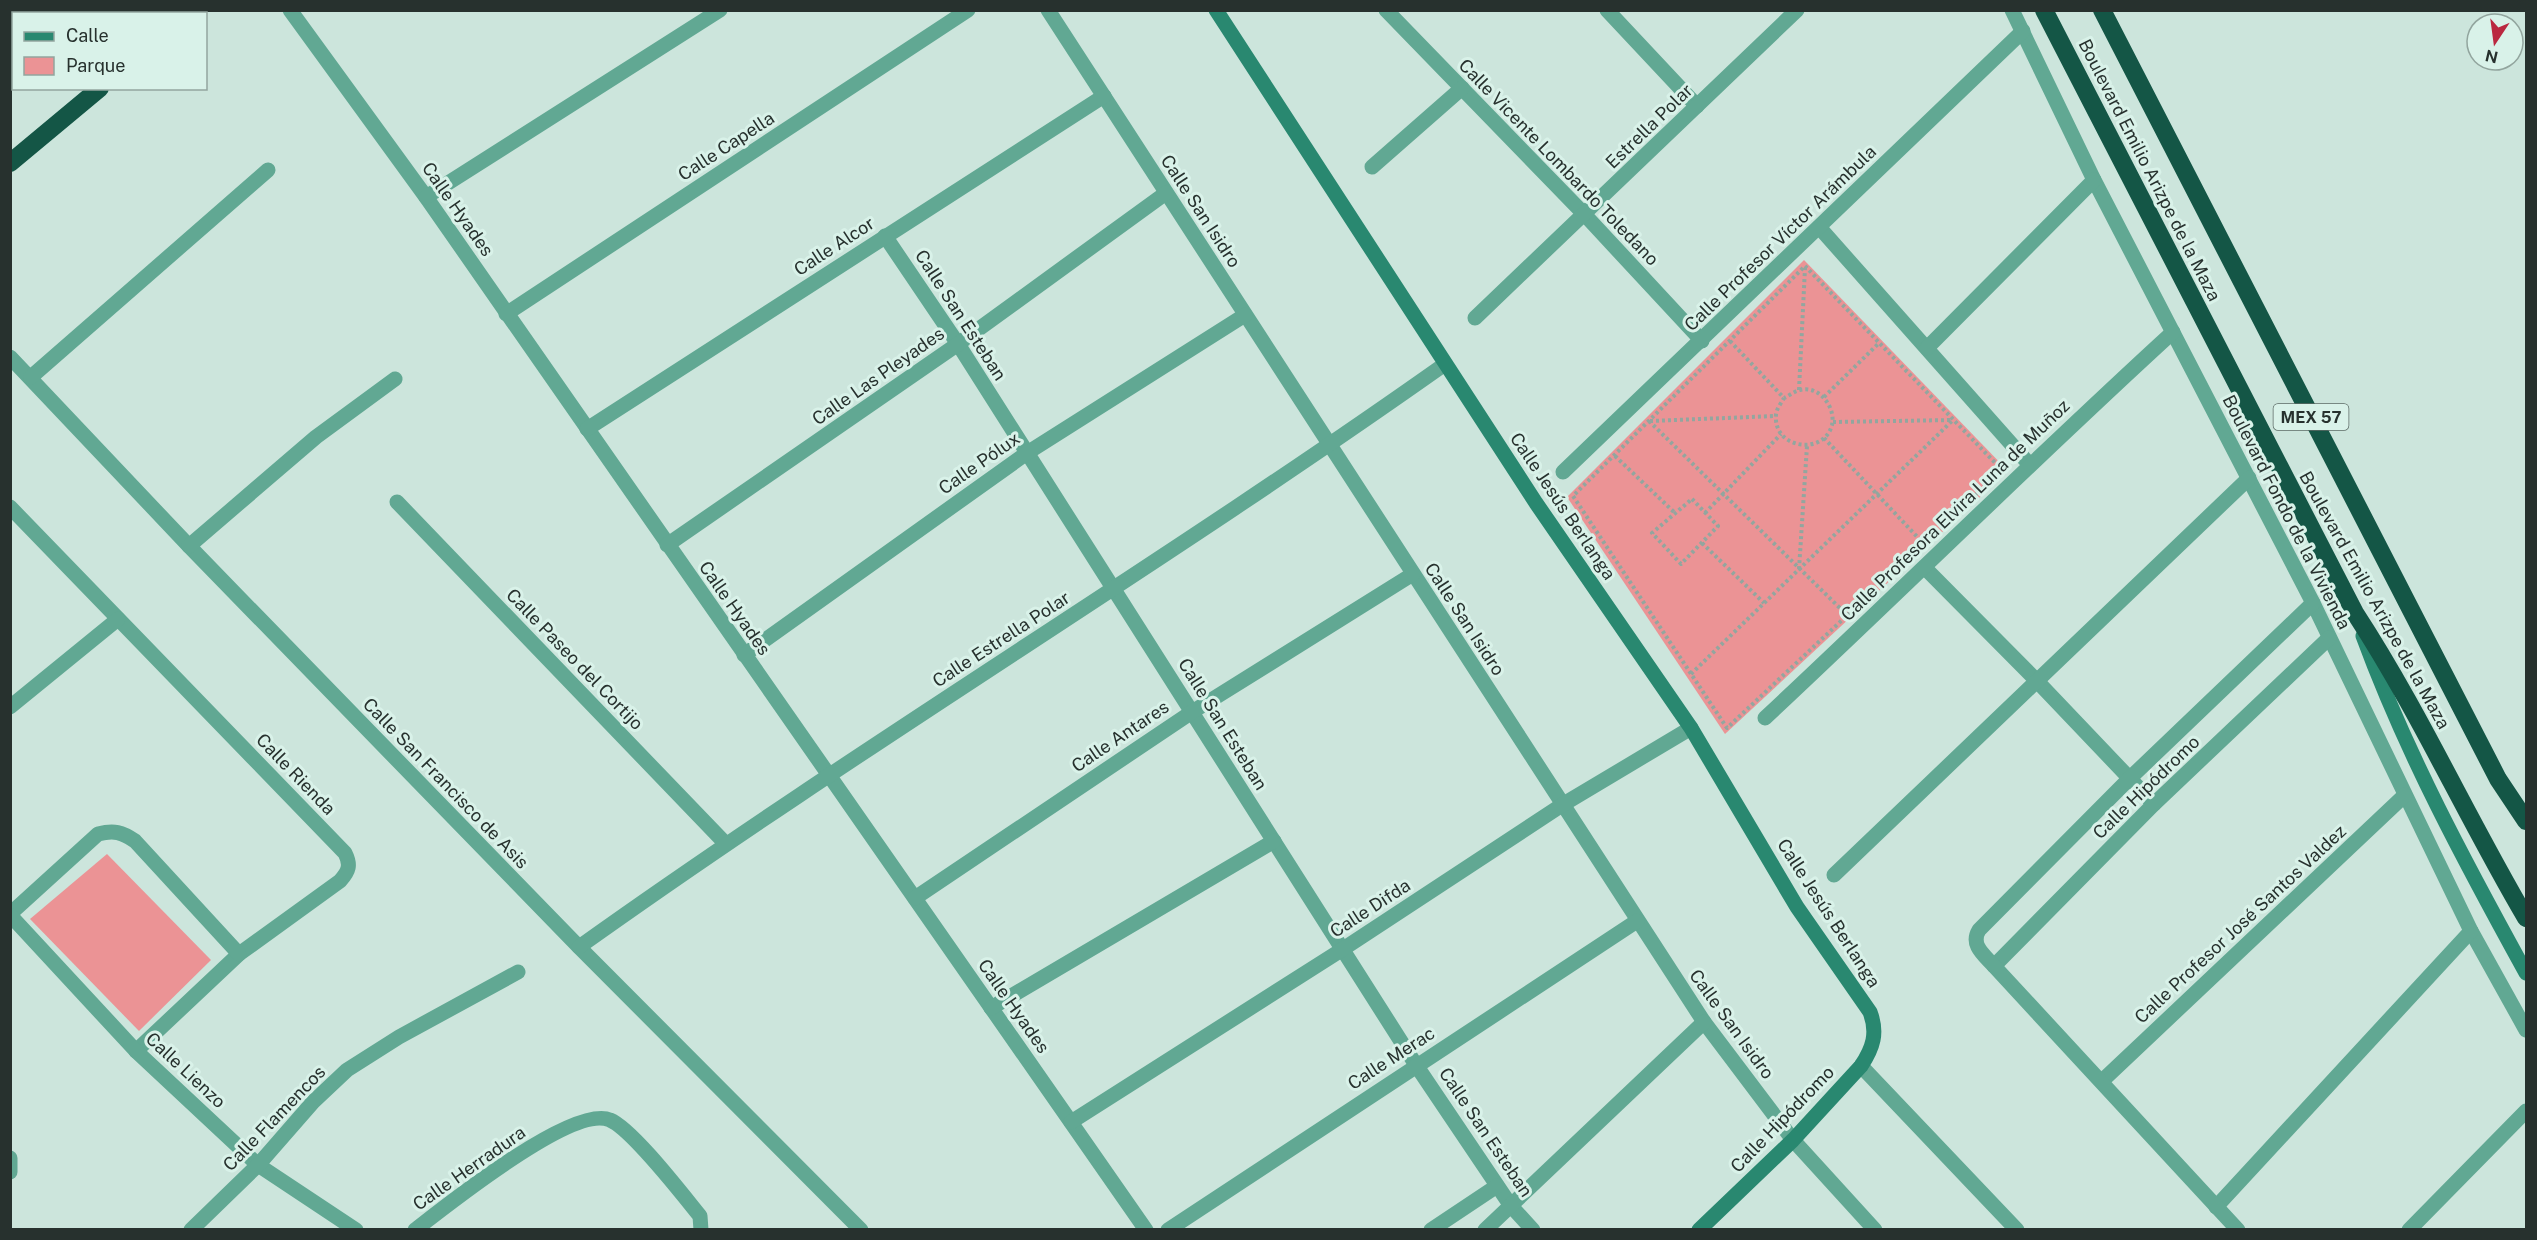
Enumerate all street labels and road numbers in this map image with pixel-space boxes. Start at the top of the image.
street label: Boulevard Emilio Arizpe de la Maza [2075,35,2225,305]
street label: Calle Vicente Lombardo Toledano [1455,54,1663,270]
street label: Estrella Polar [1601,79,1697,173]
street label: Calle Capella [674,107,778,185]
street label: Calle Profesor Víctor Arámbula [1680,141,1880,335]
street label: Calle San Isidro [1157,151,1245,271]
street label: Calle Hyades [418,158,498,260]
street label: Calle Alcor [790,212,878,280]
street label: Calle San Esteban [911,246,1011,384]
street label: Calle Las Pleyades [808,323,948,429]
street label: Boulevard Fondo de la Vivienda [2219,391,2355,633]
street label: Calle Profesora Elvira Luna de Muñoz [1836,395,2074,625]
road number: MEX 57 [2274,404,2348,430]
street label: Calle Pólux [934,427,1024,499]
street label: Calle Jesús Berlanga [1506,428,1620,584]
street label: Boulevard Emilio Arizpe de la Maza [2295,468,2455,732]
street label: Calle Hyades [695,557,775,659]
street label: Calle San Isidro [1421,559,1509,679]
street label: Calle Paseo del Cortijo [502,584,648,734]
street label: Calle Estrella Polar [928,587,1074,691]
street label: Calle San Esteban [1174,654,1272,794]
street label: Calle San Francisco de Asis [359,693,533,873]
street label: Calle Antares [1067,696,1173,776]
street label: Calle Rienda [252,729,340,819]
street label: Calle Hipódromo [2088,731,2204,843]
street label: Calle Profesor José Santos Valdez [2130,820,2350,1028]
street label: Calle Jesús Berlanga [1773,835,1885,991]
street label: Calle Difda [1326,874,1414,942]
street label: Calle Hyades [974,955,1054,1057]
street label: Calle San Isidro [1685,965,1779,1083]
street label: Calle Merac [1344,1022,1438,1094]
street label: Calle Lienzo [142,1028,230,1112]
street label: Calle Flamencos [219,1061,329,1175]
street label: Calle Hipódromo [1726,1061,1838,1177]
street label: Calle San Esteban [1435,1063,1537,1201]
street label: Calle Herradura [409,1121,529,1215]

